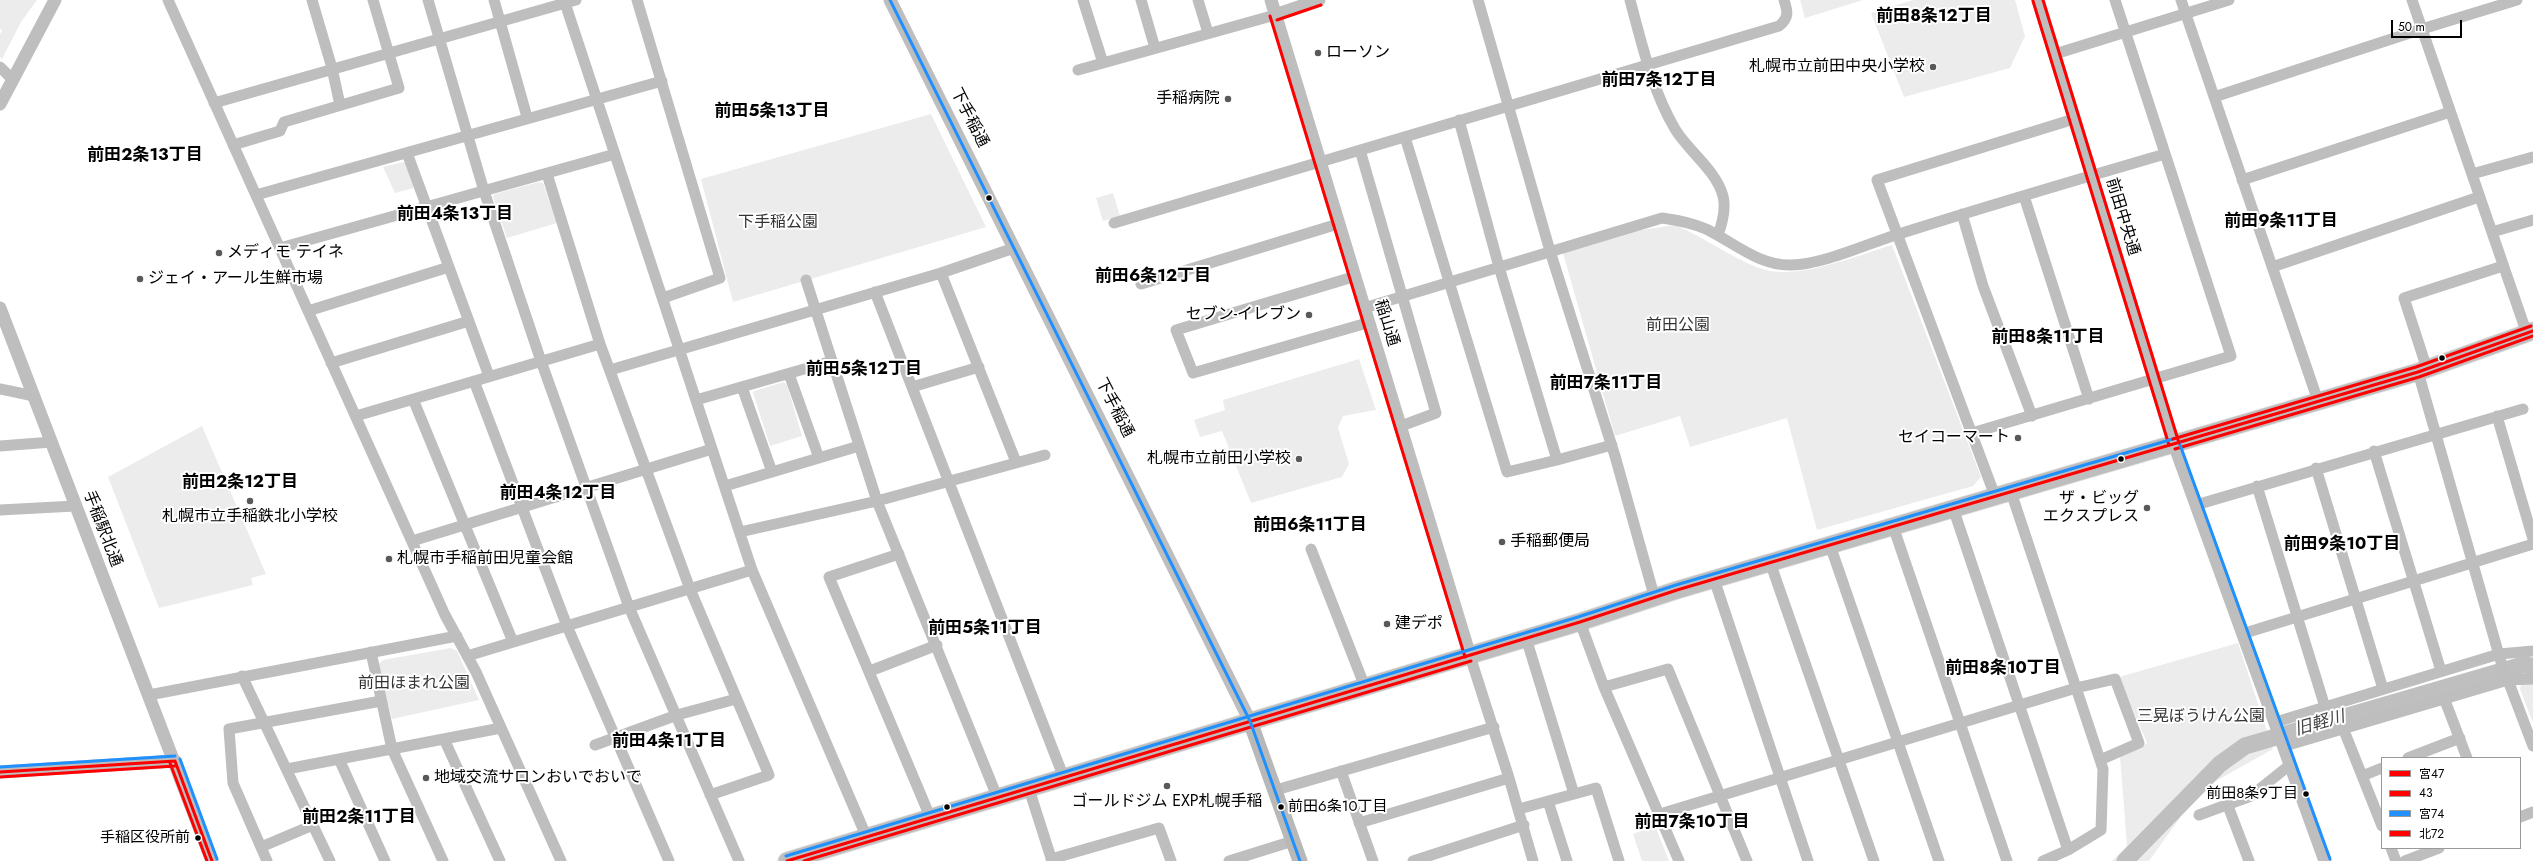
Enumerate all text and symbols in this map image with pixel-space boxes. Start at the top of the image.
district label: 前田8条12丁目 [1876,7,1992,27]
scale bar [2393,12,2464,38]
text: 50 m [2398,18,2425,36]
place label: ローソン [1326,43,1390,63]
marker: ローソン [1313,48,1323,58]
place label: 札幌市立前田中央小学校 [1749,57,1925,77]
marker: 札幌市立前田中央小学校 [1928,62,1938,72]
district label: 前田7条12丁目 [1601,71,1717,91]
street label: 下手稲通 [946,85,992,151]
place label: 手稲病院 [1156,89,1220,109]
marker: 手稲病院 [1223,94,1233,104]
district label: 前田5条13丁目 [714,102,830,122]
district label: 前田2条13丁目 [87,146,203,166]
street label: 前田中央通 [2101,176,2143,258]
unlabelled marker [984,193,994,203]
district label: 前田4条13丁目 [397,205,513,225]
district label: 前田9条11丁目 [2224,212,2338,232]
park label: 下手稲公園 [738,213,818,233]
place label: メディモ テイネ [227,243,344,263]
marker: メディモ テイネ [214,248,224,258]
district label: 前田6条12丁目 [1095,267,1211,287]
place label: ジェイ・アール生鮮市場 [148,269,323,289]
marker: ジェイ・アール生鮮市場 [135,274,145,284]
street label: 稲山通 [1370,297,1402,349]
place label: セブン-イレブン [1186,305,1301,325]
marker: セブン-イレブン [1304,310,1314,320]
park label: 前田公園 [1646,316,1710,336]
district label: 前田8条11丁目 [1992,328,2104,348]
unlabelled marker [2437,353,2447,363]
district label: 前田5条12丁目 [806,360,922,380]
district label: 前田7条11丁目 [1550,374,1662,394]
street label: 下手稲通 [1091,375,1137,441]
place label: セイコーマート [1898,428,2010,448]
marker: セイコーマート [2013,433,2023,443]
place label: 札幌市立前田小学校 [1147,449,1291,469]
marker: 札幌市立前田小学校 [1294,454,1304,464]
unlabelled marker [2116,454,2126,464]
district label: 前田2条12丁目 [182,473,298,493]
district label: 前田4条12丁目 [500,484,616,504]
street label: 手稲駅北通 [79,488,125,570]
place label: ザ・ビッグ エクスプレス [2043,489,2139,527]
marker: 札幌市立手稲鉄北小学校 [245,496,255,506]
marker: ザ・ビッグ エクスプレス [2142,503,2152,513]
place label: 札幌市立手稲鉄北小学校 [162,507,338,527]
district label: 前田6条11丁目 [1253,516,1367,536]
place label: 手稲郵便局 [1510,532,1590,552]
district label: 前田9条10丁目 [2284,535,2400,555]
marker: 手稲郵便局 [1497,537,1507,547]
place label: 札幌市手稲前田児童会館 [397,549,573,569]
marker: 札幌市手稲前田児童会館 [384,554,394,564]
place label: 建デポ [1395,614,1443,634]
district label: 前田5条11丁目 [928,619,1042,639]
marker: 建デポ [1382,619,1392,629]
district label: 前田8条10丁目 [1945,659,2061,679]
park label: 前田ほまれ公園 [358,674,470,694]
park label: 三晃ぼうけん公園 [2137,707,2265,727]
water label: 旧軽川 [2293,707,2347,741]
district label: 前田4条11丁目 [612,732,726,752]
legend [2381,757,2521,849]
text: 宮47 [2419,765,2444,783]
place label: 地域交流サロンおいでおいで [434,768,642,788]
marker: 地域交流サロンおいでおいで [421,773,431,783]
marker: ゴールドジム EXP札幌手稲 [1162,781,1172,791]
text: 43 [2419,784,2433,802]
place label: 前田8条9丁目 [2206,785,2298,803]
marker: 前田8条9丁目 [2301,789,2311,799]
place label: ゴールドジム EXP札幌手稲 [1071,792,1263,812]
place label: 前田6条10丁目 [1288,798,1387,816]
unlabelled marker [942,802,952,812]
marker: 前田6条10丁目 [1276,802,1286,812]
text: 宮74 [2419,805,2444,823]
district label: 前田2条11丁目 [302,808,416,828]
district label: 前田7条10丁目 [1634,813,1750,833]
text: 北72 [2419,825,2444,843]
place label: 手稲区役所前 [100,829,190,847]
marker: 手稲区役所前 [193,833,203,843]

